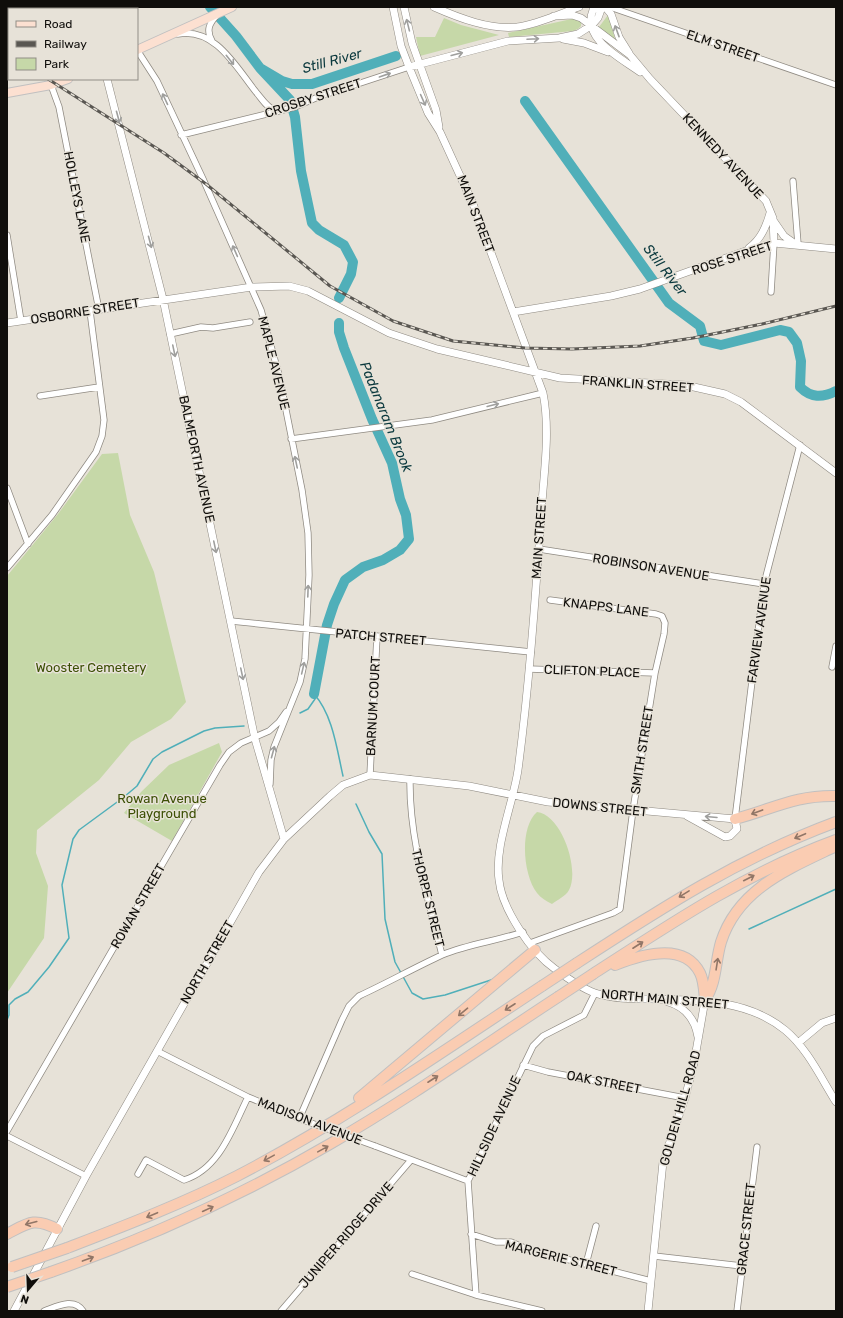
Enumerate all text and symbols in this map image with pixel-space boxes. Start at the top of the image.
legend [8,8,138,80]
text: Road [44,17,72,31]
one-way arrow [403,19,411,32]
one-way arrow [612,26,620,38]
street label: ELM STREET [685,27,762,66]
one-way arrow [526,35,539,42]
text: Railway [44,37,87,51]
water label: Still River [300,45,364,77]
one-way arrow [450,50,463,57]
one-way arrow [225,54,234,65]
text: Park [44,57,70,71]
one-way arrow [378,71,391,78]
street label: CROSBY STREET [263,75,364,121]
one-way arrow [161,93,168,105]
one-way arrow [419,94,427,106]
one-way arrow [114,110,122,123]
street label: KENNEDY AVENUE [679,110,767,202]
street label: HOLLEYS LANE [61,150,93,244]
street label: MAIN STREET [454,173,498,255]
one-way arrow [147,236,154,249]
street label: ROSE STREET [690,238,775,278]
water label: Still River [640,241,691,300]
one-way arrow [231,246,238,258]
street label: OSBORNE STREET [29,295,141,327]
street label: MAPLE AVENUE [255,315,293,411]
one-way arrow [170,344,178,357]
water label: Padanaram Brook [356,359,416,476]
street label: FRANKLIN STREET [582,373,695,395]
street label: BALMFORTH AVENUE [176,394,218,524]
one-way arrow [487,401,500,408]
one-way arrow [292,456,300,469]
street label: MAIN STREET [529,496,549,579]
one-way arrow [212,540,220,553]
street label: ROBINSON AVENUE [592,550,710,584]
street label: FARVIEW AVENUE [744,576,774,684]
one-way arrow [305,585,312,598]
street label: KNAPPS LANE [562,594,650,620]
street label: PATCH STREET [335,626,428,648]
street label: BARNUM COURT [363,655,383,756]
park label: Wooster Cemetery [35,660,147,675]
one-way arrow [300,661,308,674]
street label: CLIFTON PLACE [544,662,640,680]
one-way arrow [238,667,246,680]
street label: SMITH STREET [628,704,656,795]
one-way arrow [270,745,278,758]
park label: Rowan Avenue Playground [117,791,207,822]
street label: DOWNS STREET [552,795,649,820]
one-way arrow [752,809,764,817]
one-way arrow [705,814,718,821]
one-way arrow [794,832,806,840]
street label: THORPE STREET [409,847,448,949]
street label: ROWAN STREET [108,860,169,951]
one-way arrow [743,874,755,881]
one-way arrow [678,891,690,899]
street label: NORTH STREET [177,917,237,1006]
one-way arrow [632,940,644,948]
one-way arrow [713,958,721,971]
street label: NORTH MAIN STREET [600,986,730,1012]
one-way arrow [504,1004,516,1012]
one-way arrow [458,1007,468,1017]
street label: GOLDEN HILL ROAD [656,1049,704,1167]
street label: OAK STREET [565,1067,643,1097]
street label: HILLSIDE AVENUE [464,1073,524,1179]
one-way arrow [427,1075,438,1083]
street label: MADISON AVENUE [256,1094,365,1148]
one-way arrow [317,1144,329,1152]
one-way arrow [263,1155,275,1163]
street label: JUNIPER RIDGE DRIVE [296,1179,396,1291]
street label: GRACE STREET [734,1182,758,1276]
one-way arrow [201,1205,213,1212]
one-way arrow [147,1211,159,1219]
one-way arrow [25,1220,38,1227]
street label: MARGERIE STREET [504,1237,619,1279]
one-way arrow [81,1255,93,1263]
north arrow [8,1270,48,1310]
text: N [19,1292,31,1306]

